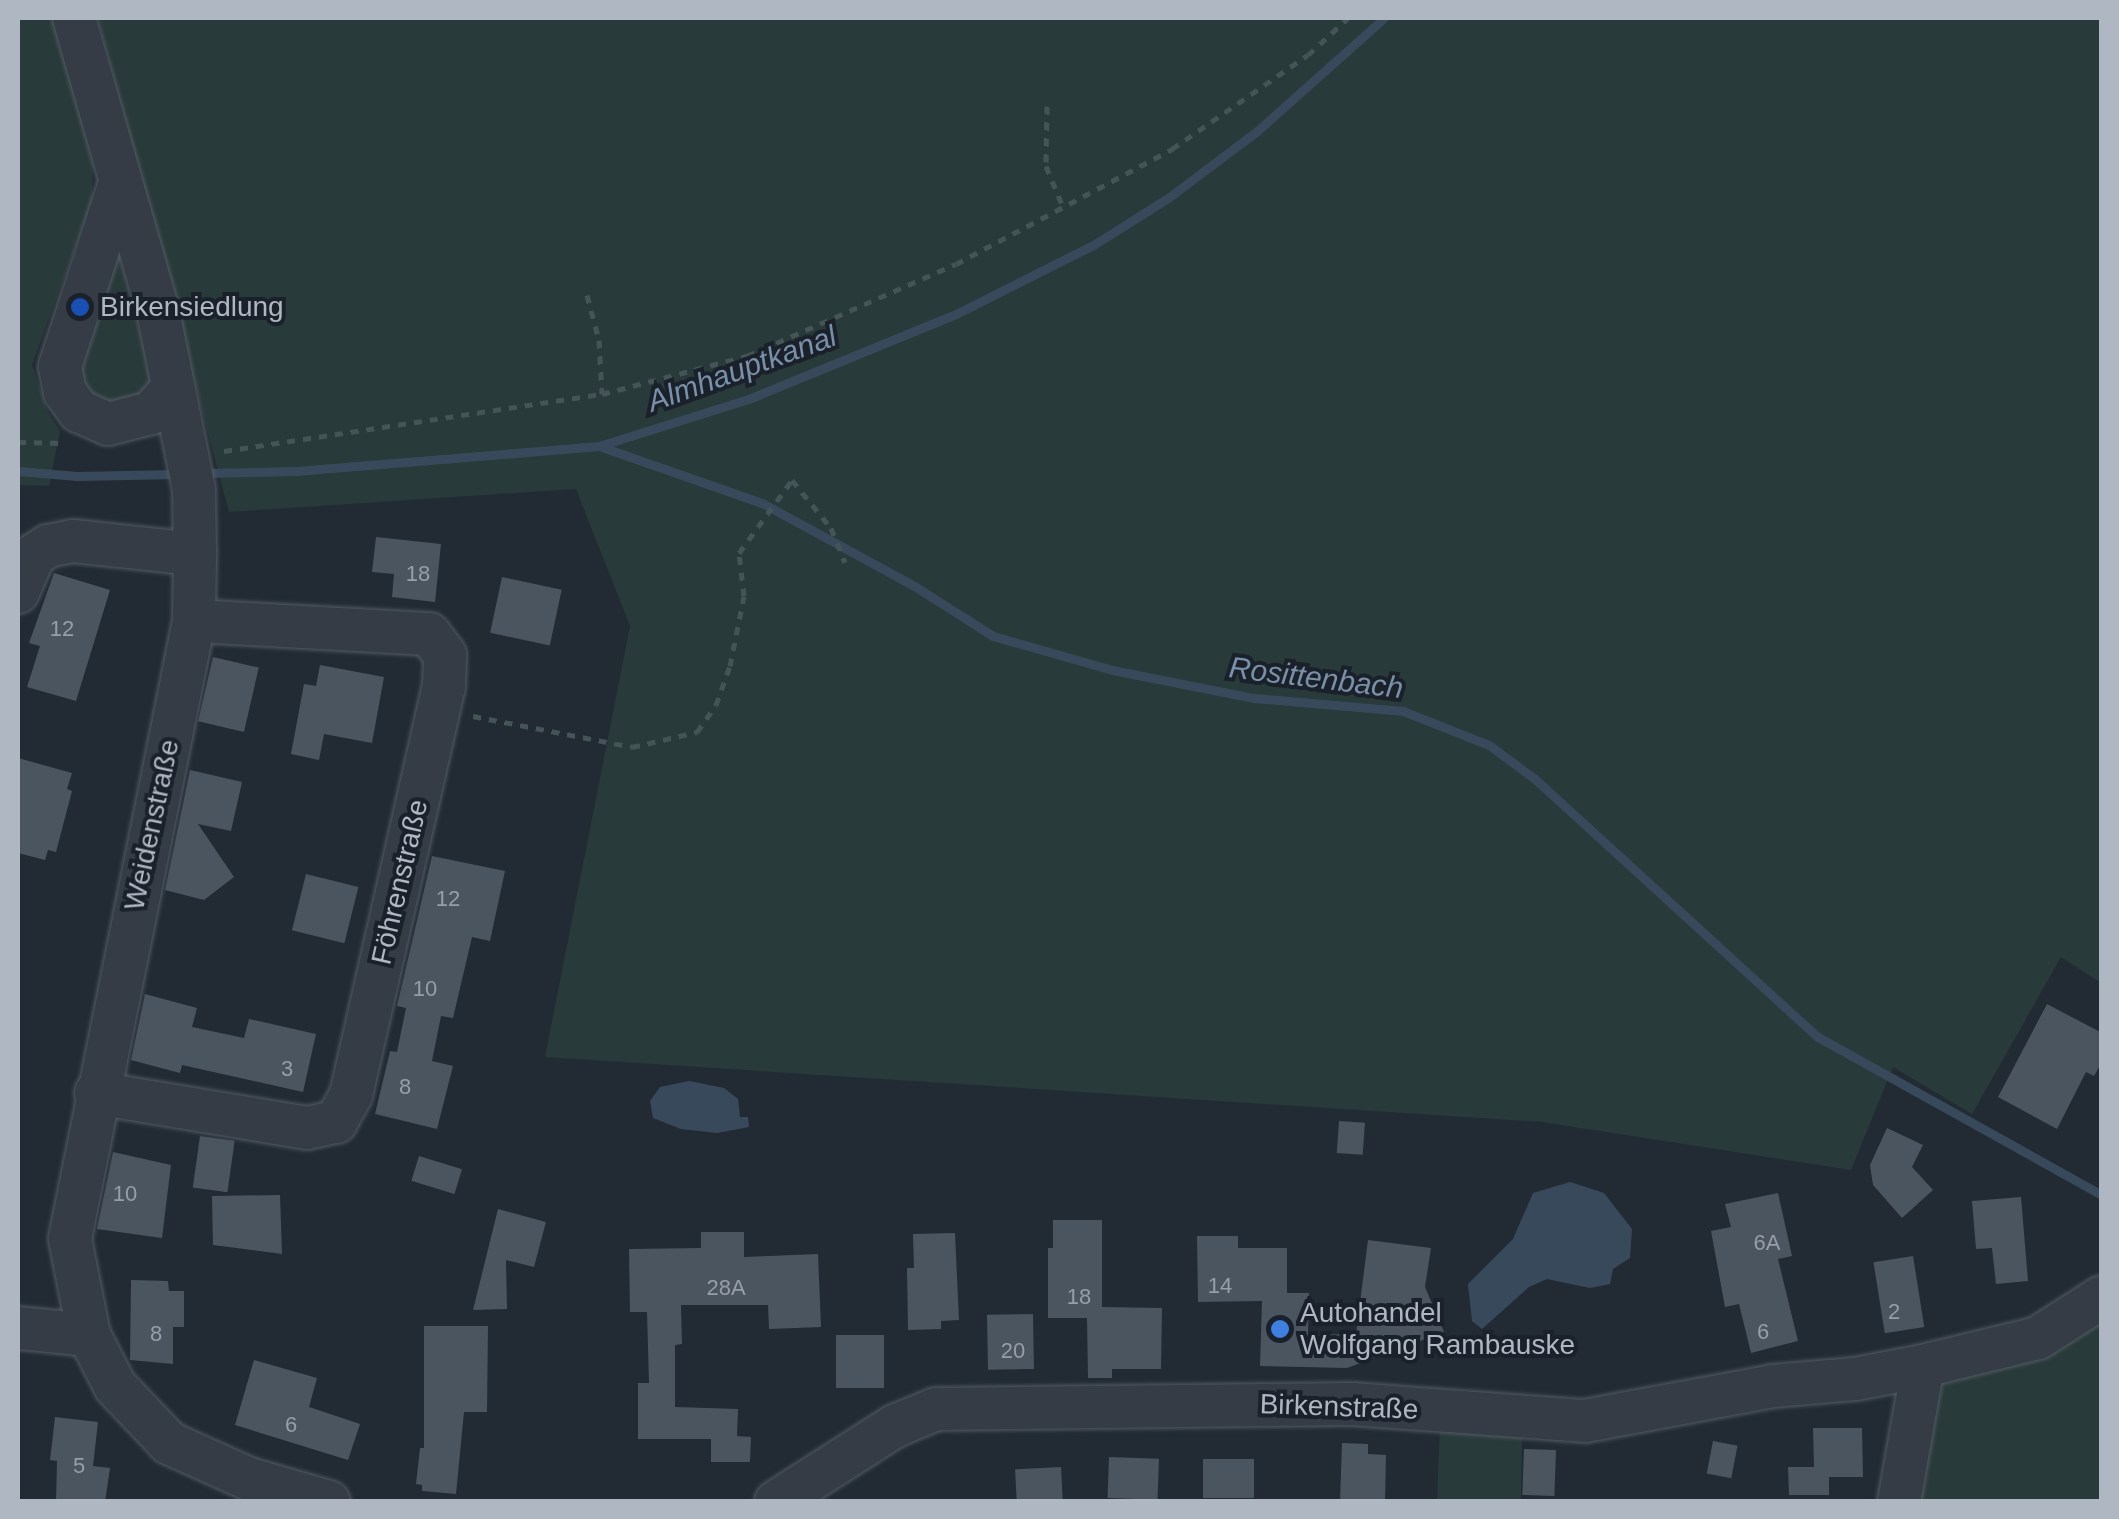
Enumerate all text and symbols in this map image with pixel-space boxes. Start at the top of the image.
place label: Birkensiedlung [100,290,284,324]
marker: Birkensiedlung [69,296,91,318]
water label: Almhauptkanal [643,318,841,420]
house number: 18 [406,561,430,587]
house number: 12 [50,616,74,642]
water label: Rosittenbach [1227,649,1405,707]
street label: Weidenstraße [118,737,186,913]
street label: Föhrenstraße [365,796,435,968]
house number: 12 [436,886,460,912]
house number: 10 [413,976,437,1002]
house number: 3 [281,1056,293,1082]
house number: 8 [399,1074,411,1100]
house number: 10 [113,1181,137,1207]
house number: 6A [1754,1230,1780,1256]
house number: 14 [1208,1273,1232,1299]
house number: 28A [706,1275,746,1301]
house number: 18 [1067,1284,1091,1310]
place label: Autohandel Wolfgang Rambauske [1300,1296,1575,1362]
house number: 2 [1888,1299,1900,1325]
marker: Autohandel Wolfgang Rambauske [1269,1318,1291,1340]
house number: 6 [1757,1319,1769,1345]
house number: 8 [150,1321,162,1347]
house number: 20 [1001,1338,1025,1364]
street label: Birkenstraße [1259,1387,1419,1427]
house number: 6 [285,1412,297,1438]
house number: 5 [73,1453,85,1479]

